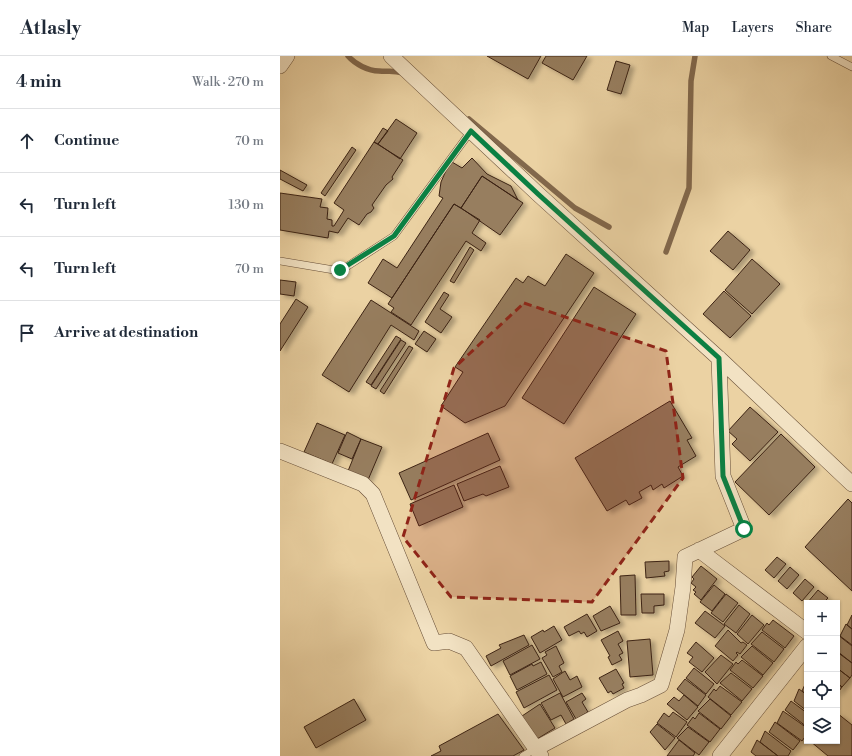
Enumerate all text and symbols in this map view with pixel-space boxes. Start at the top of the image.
text: Atlasly [20,16,81,40]
text: Map [682,19,709,37]
text: Layers [731,19,774,37]
text: Share [796,19,832,37]
text: 4 min [16,71,61,93]
text: Walk · 270 m [192,74,264,90]
icon: ahead [16,130,38,152]
text: Continue [54,131,119,150]
text: 70 m [235,133,264,149]
icon: left [16,194,38,216]
text: Turn left [54,195,116,214]
text: 130 m [229,197,264,213]
icon: left [16,258,38,280]
text: Turn left [54,259,116,278]
text: 70 m [235,261,264,277]
route end [331,261,349,279]
icon: arrive [16,322,38,344]
text: Arrive at destination [54,323,198,342]
route start [735,520,753,538]
map controls [804,600,840,744]
button: + [804,600,840,636]
button: − [804,636,840,672]
button: locate [804,672,840,708]
button: layers [804,708,840,744]

